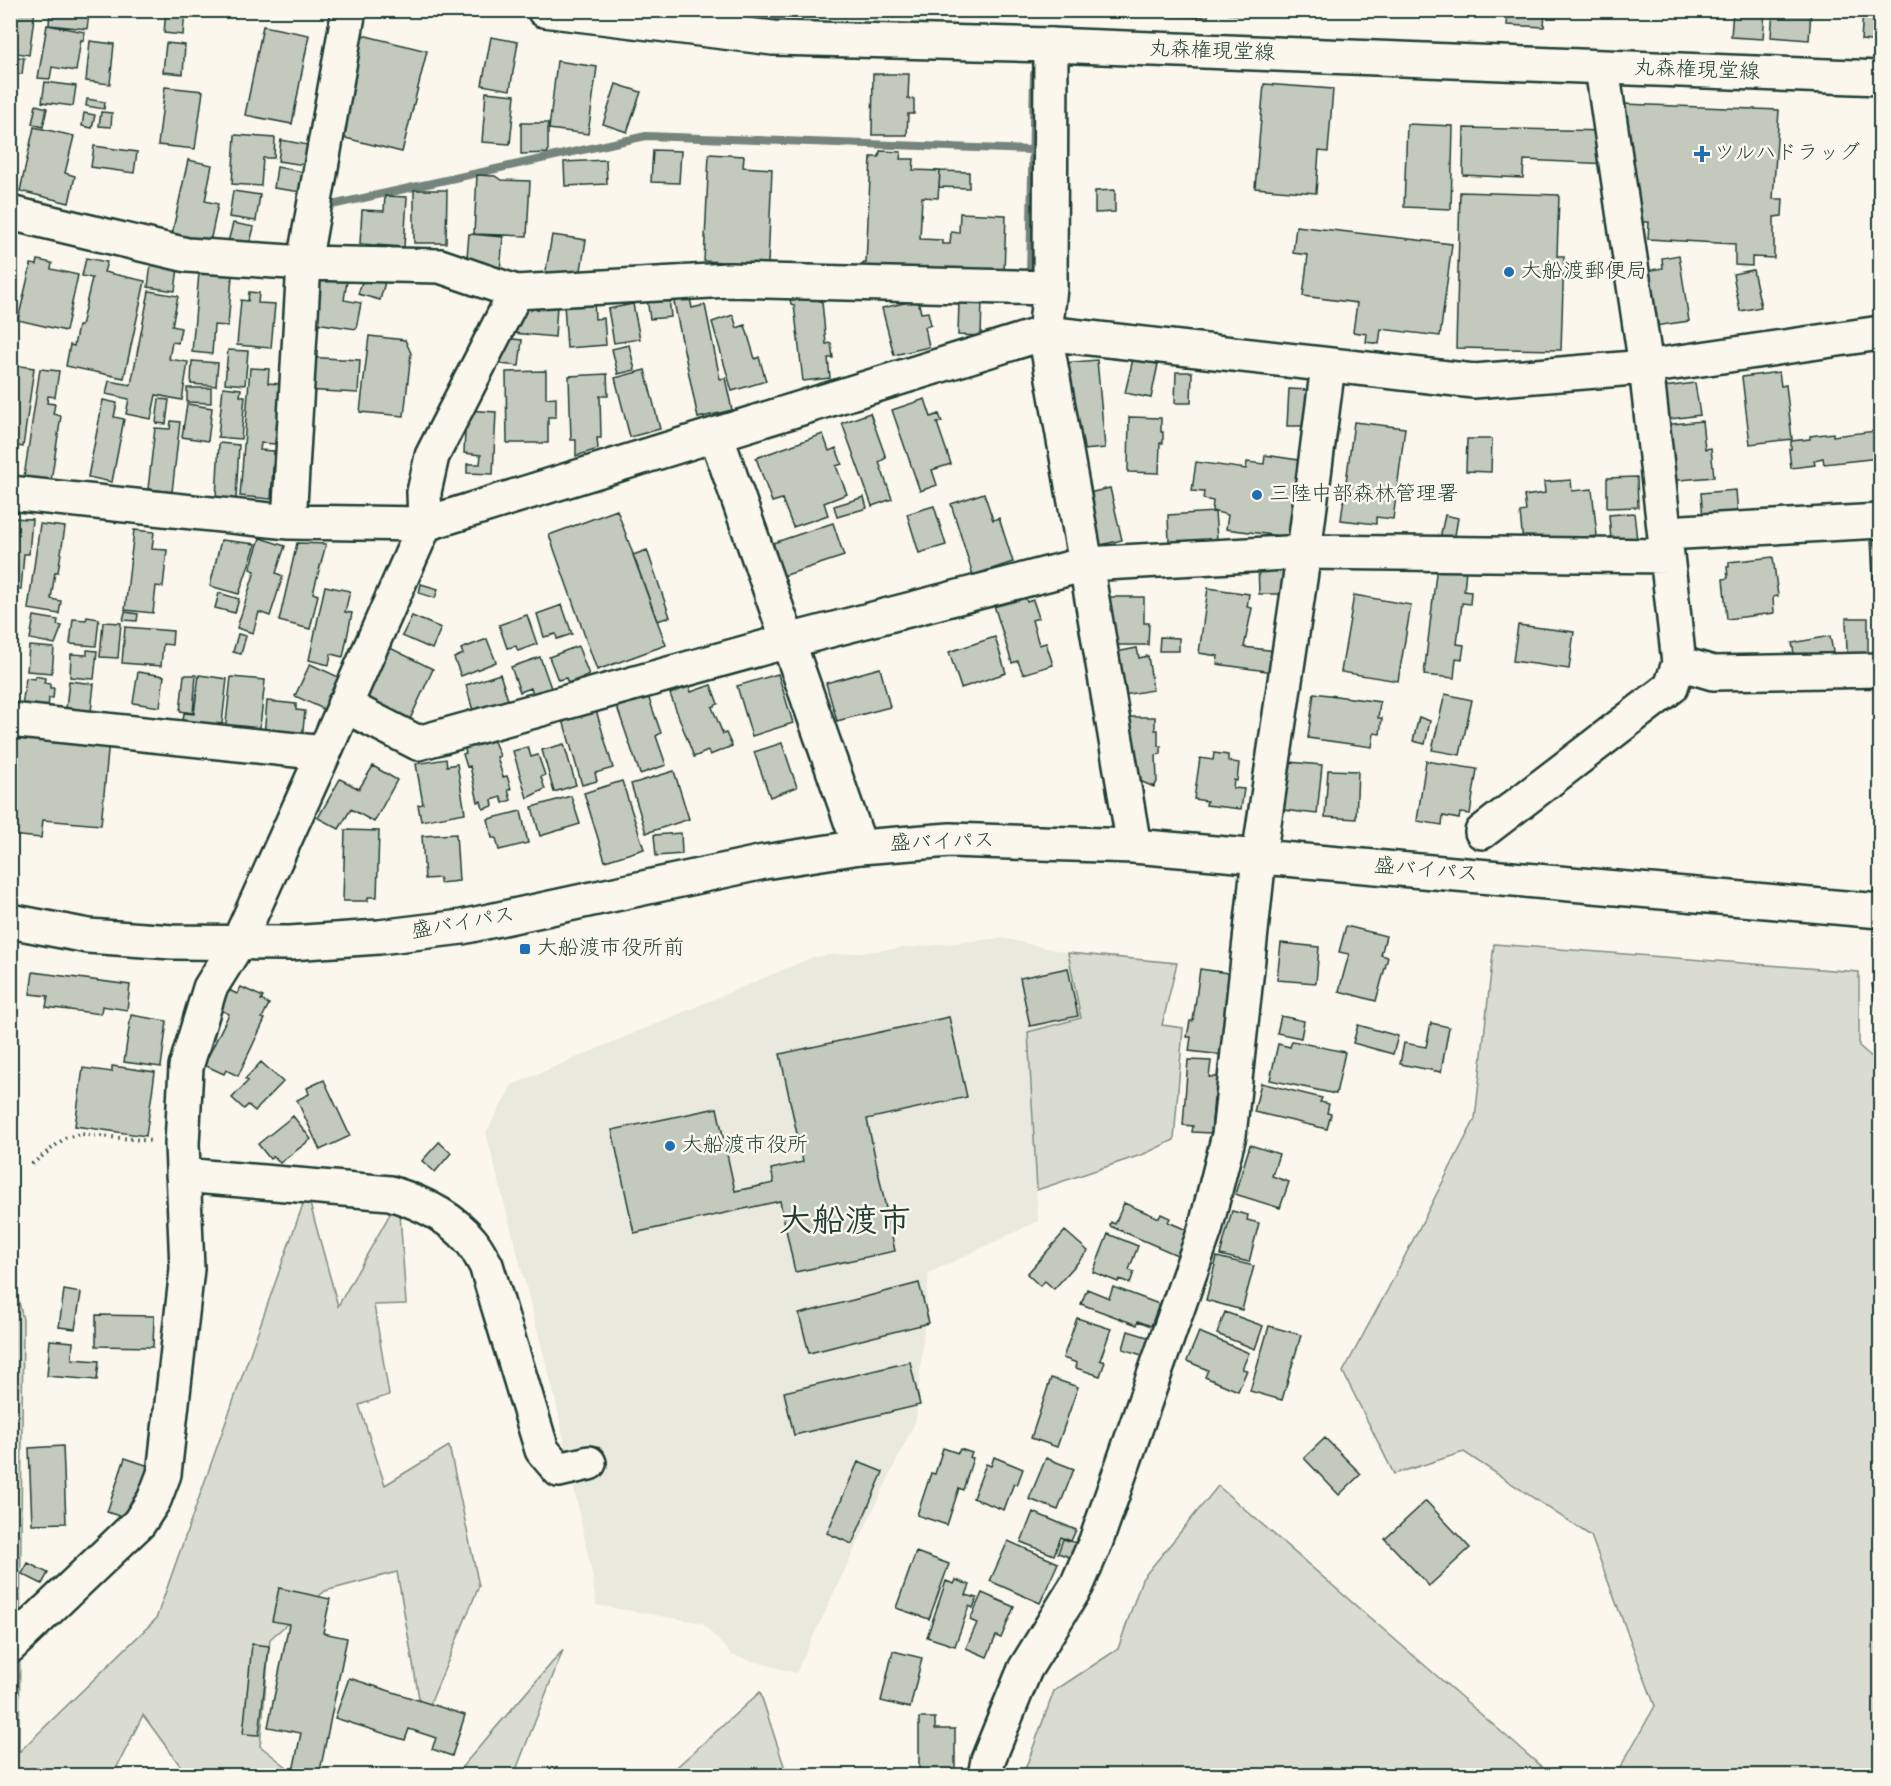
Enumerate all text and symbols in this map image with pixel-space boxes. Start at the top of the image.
street label: 丸森権現堂線 [1149,35,1275,69]
street label: 丸森権現堂線 [1634,54,1760,88]
place label: ツルハドラッグ [1714,139,1860,169]
marker: ツルハドラッグ [1695,147,1709,161]
place label: 大船渡郵便局 [1521,257,1647,287]
marker: 大船渡郵便局 [1502,265,1516,279]
place label: 三陸中部森林管理署 [1269,480,1458,510]
marker: 三陸中部森林管理署 [1250,488,1264,502]
street label: 盛バイパス [889,826,995,860]
street label: 盛バイパス [1373,851,1479,891]
street label: 盛バイパス [409,900,517,948]
place label: 大船渡市役所前 [537,934,684,964]
marker: 大船渡市役所前 [518,942,532,956]
place label: 大船渡市役所 [682,1131,808,1161]
marker: 大船渡市役所 [663,1139,677,1153]
district label: 大船渡市 [779,1199,911,1247]

